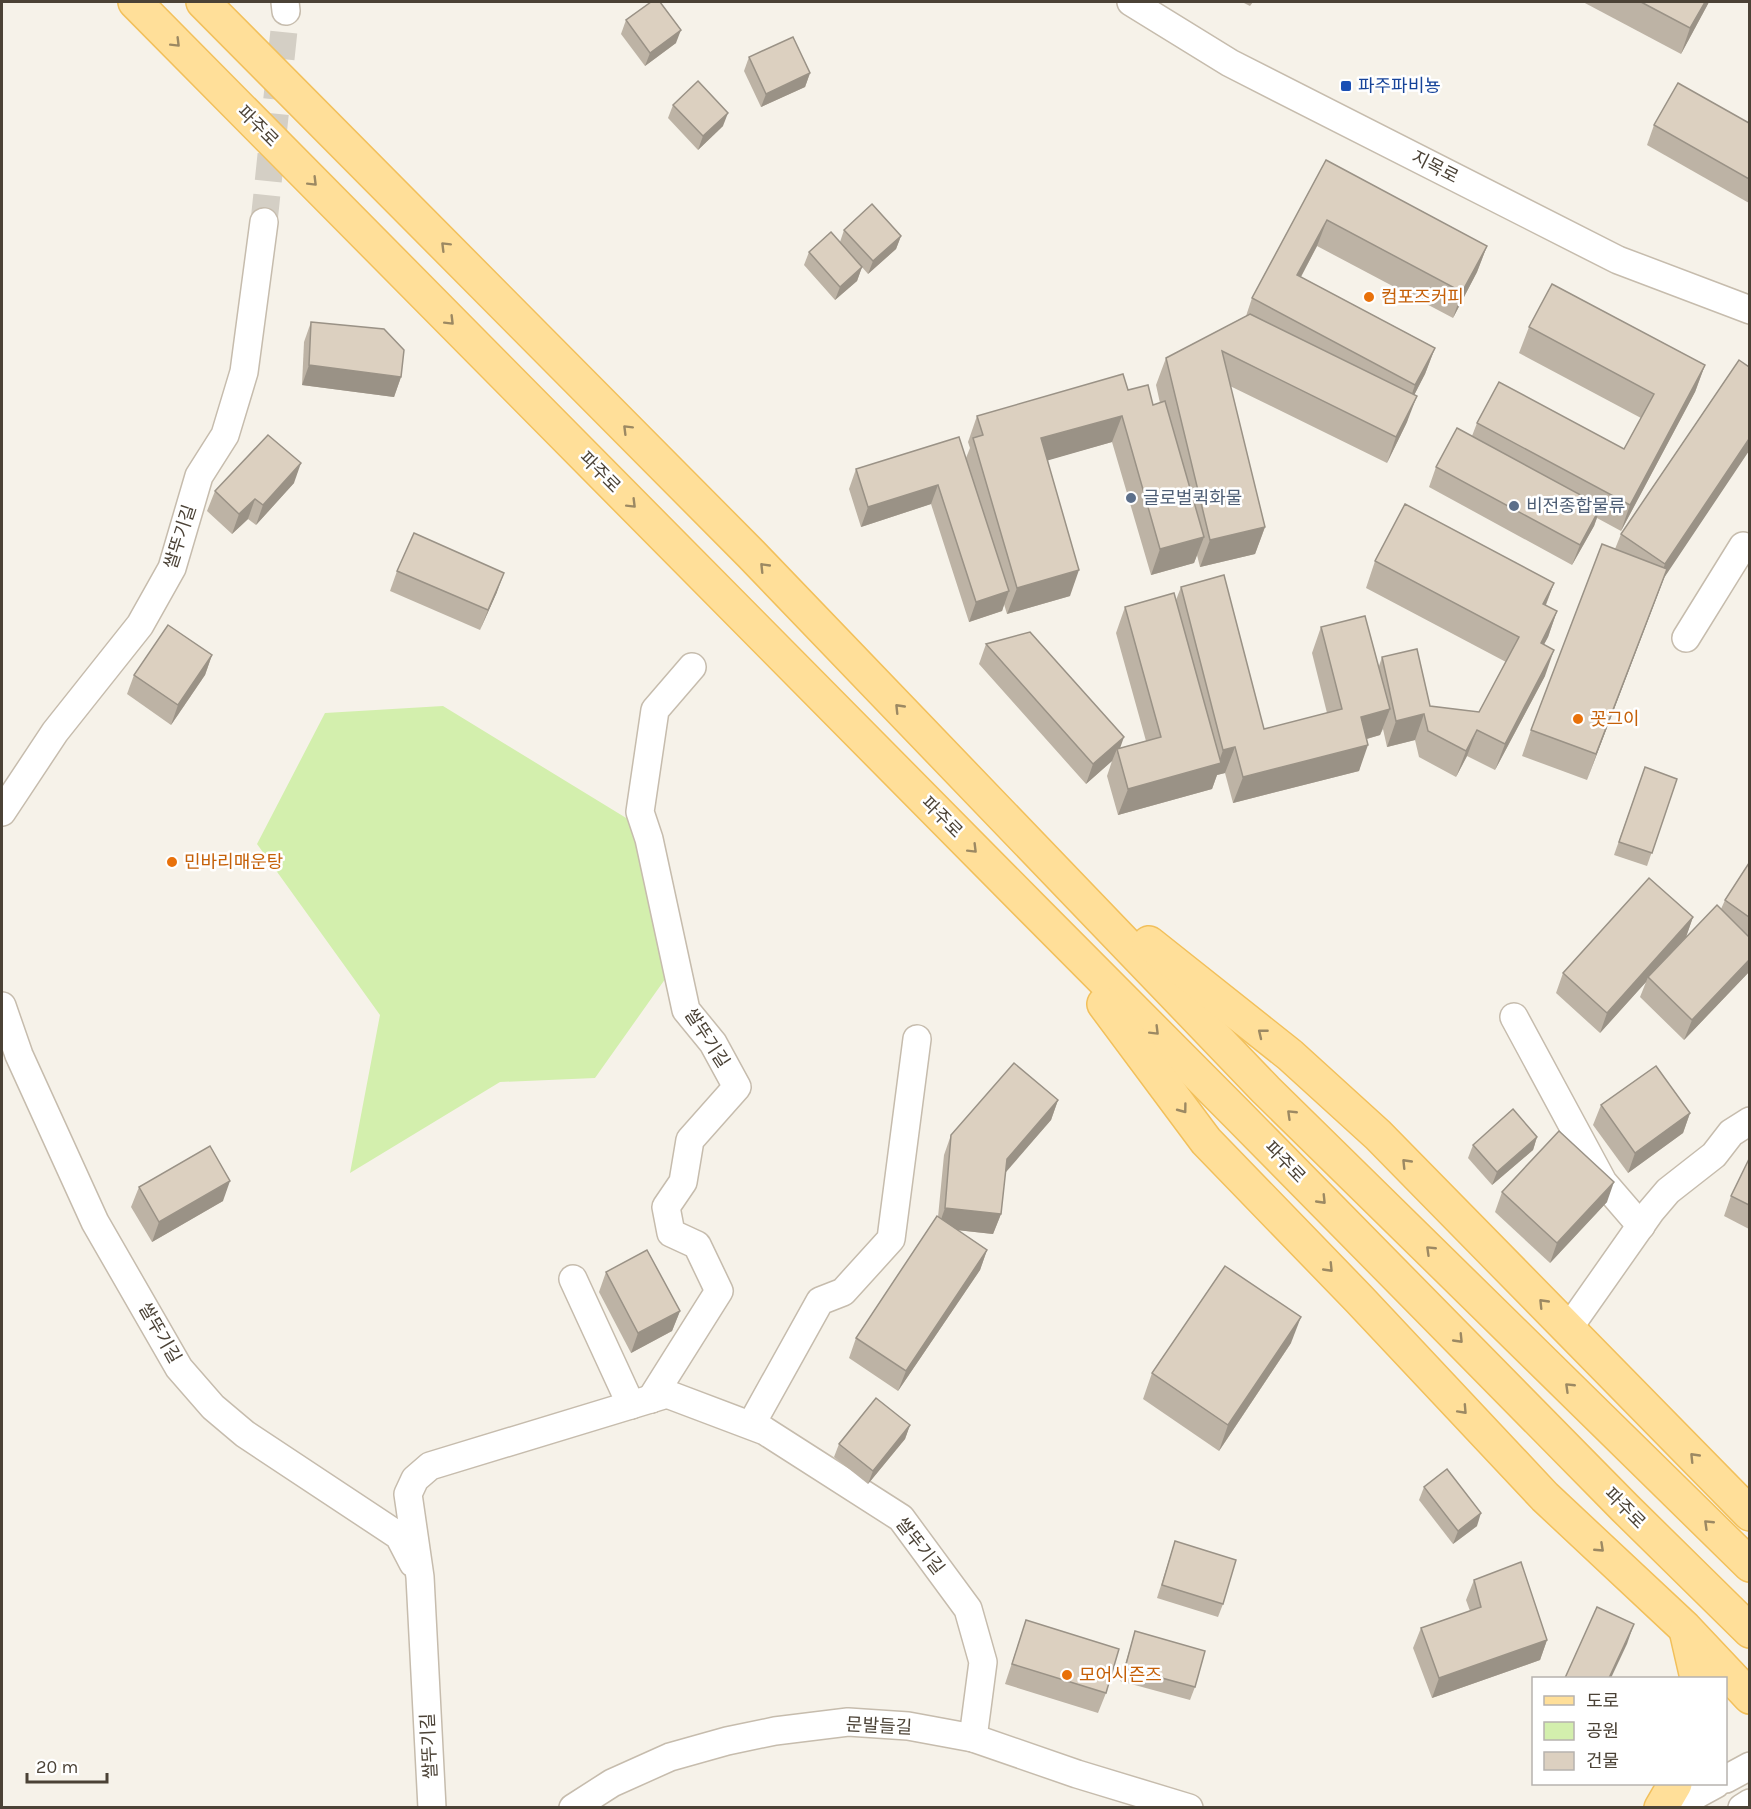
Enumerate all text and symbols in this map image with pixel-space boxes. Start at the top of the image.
one-way arrow [169,36,180,47]
place label: 파주파비뇽 [1358,75,1441,97]
marker: 파주파비뇽 [1339,79,1353,93]
street label: 파주로 [233,101,283,151]
street label: 지목로 [1408,146,1462,188]
one-way arrow [306,174,317,185]
one-way arrow [441,242,452,252]
place label: 컴포즈커피 [1381,286,1464,308]
marker: 컴포즈커피 [1362,290,1376,304]
one-way arrow [443,313,454,324]
one-way arrow [623,425,634,436]
street label: 파주로 [575,447,625,497]
place label: 글로벌퀵화물 [1143,487,1242,509]
marker: 글로벌퀵화물 [1124,491,1138,505]
place label: 비전종합물류 [1526,495,1625,517]
one-way arrow [624,497,635,508]
marker: 비전종합물류 [1507,499,1521,513]
street label: 쌀뚜기길 [159,502,201,572]
one-way arrow [760,564,771,575]
one-way arrow [896,704,907,715]
place label: 꼿그이 [1590,708,1640,730]
marker: 꼿그이 [1571,712,1585,726]
street label: 파주로 [917,792,967,842]
one-way arrow [966,842,977,852]
place label: 민바리매운탕 [184,851,283,873]
marker: 민바리매운탕 [165,855,179,869]
street label: 쌀뚜기길 [680,1004,734,1072]
one-way arrow [1148,1024,1159,1035]
one-way arrow [1257,1029,1268,1040]
one-way arrow [1176,1103,1187,1114]
one-way arrow [1287,1110,1298,1121]
street label: 파주로 [1260,1136,1310,1188]
one-way arrow [1403,1160,1414,1171]
one-way arrow [1315,1193,1326,1203]
one-way arrow [1426,1247,1437,1258]
one-way arrow [1322,1260,1333,1271]
street label: 쌀뚜기길 [134,1299,186,1367]
one-way arrow [1539,1299,1550,1310]
one-way arrow [1451,1331,1462,1342]
one-way arrow [1565,1384,1576,1395]
one-way arrow [1456,1403,1467,1413]
one-way arrow [1690,1453,1701,1464]
street label: 파주로 [1600,1483,1650,1533]
street label: 쌀뚜기길 [891,1513,949,1579]
one-way arrow [1704,1520,1715,1531]
one-way arrow [1593,1541,1604,1552]
place label: 모어시즌즈 [1079,1664,1162,1686]
marker: 모어시즌즈 [1060,1668,1074,1682]
legend [1532,1677,1727,1785]
text: 도로 [1586,1690,1619,1712]
street label: 쌀뚜기길 [416,1712,442,1780]
street label: 문발들길 [845,1713,913,1739]
text: 공원 [1586,1720,1619,1742]
scale bar [27,1746,106,1784]
text: 건물 [1586,1750,1619,1772]
text: 20 m [36,1756,78,1778]

